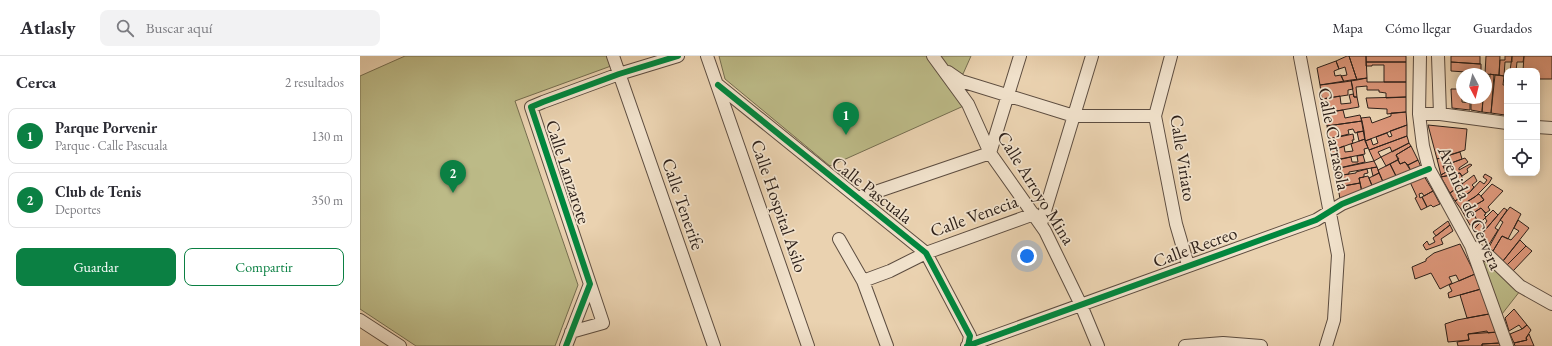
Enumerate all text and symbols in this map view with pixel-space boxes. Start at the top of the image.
search box [100,10,380,46]
text: Atlasly [20,15,76,40]
icon: search [114,17,136,39]
text: Buscar aquí [146,18,213,37]
text: Mapa [1332,19,1363,37]
text: Cómo llegar [1385,19,1451,37]
text: Guardados [1473,19,1532,37]
north arrow [1456,68,1492,104]
map controls [1504,68,1540,176]
button: + [1504,68,1540,104]
text: Cerca [16,71,56,93]
text: 2 resultados [285,74,344,91]
street label: Calle Carrasola [1313,85,1356,193]
pin: 1 [833,102,859,135]
button: − [1504,104,1540,140]
street label: Calle Viriato [1165,113,1202,203]
street label: Calle Lanzarote [541,117,596,227]
text: Parque Porvenir [55,118,157,137]
street label: Calle Arroyo Mina [992,127,1081,249]
text: 1 [27,128,33,145]
text: 130 m [312,128,343,145]
street label: Calle Hospital Asilo [746,136,813,275]
text: Parque · Calle Pascuala [55,137,167,154]
button: locate [1504,140,1540,176]
street label: Avenida de Cervera [1433,142,1508,274]
street label: Calle Pascuala [827,151,918,229]
street label: Calle Tenerife [657,155,710,253]
pin: 2 [440,160,466,193]
text: Club de Tenis [55,182,141,201]
street label: Calle Venecia [927,189,1022,242]
text: 2 [27,192,33,209]
text: 350 m [312,192,343,209]
text: Deportes [55,201,101,218]
street label: Calle Recreo [1150,221,1240,272]
your location [1017,246,1037,266]
button: Guardar [16,248,176,286]
button: Compartir [184,248,344,286]

